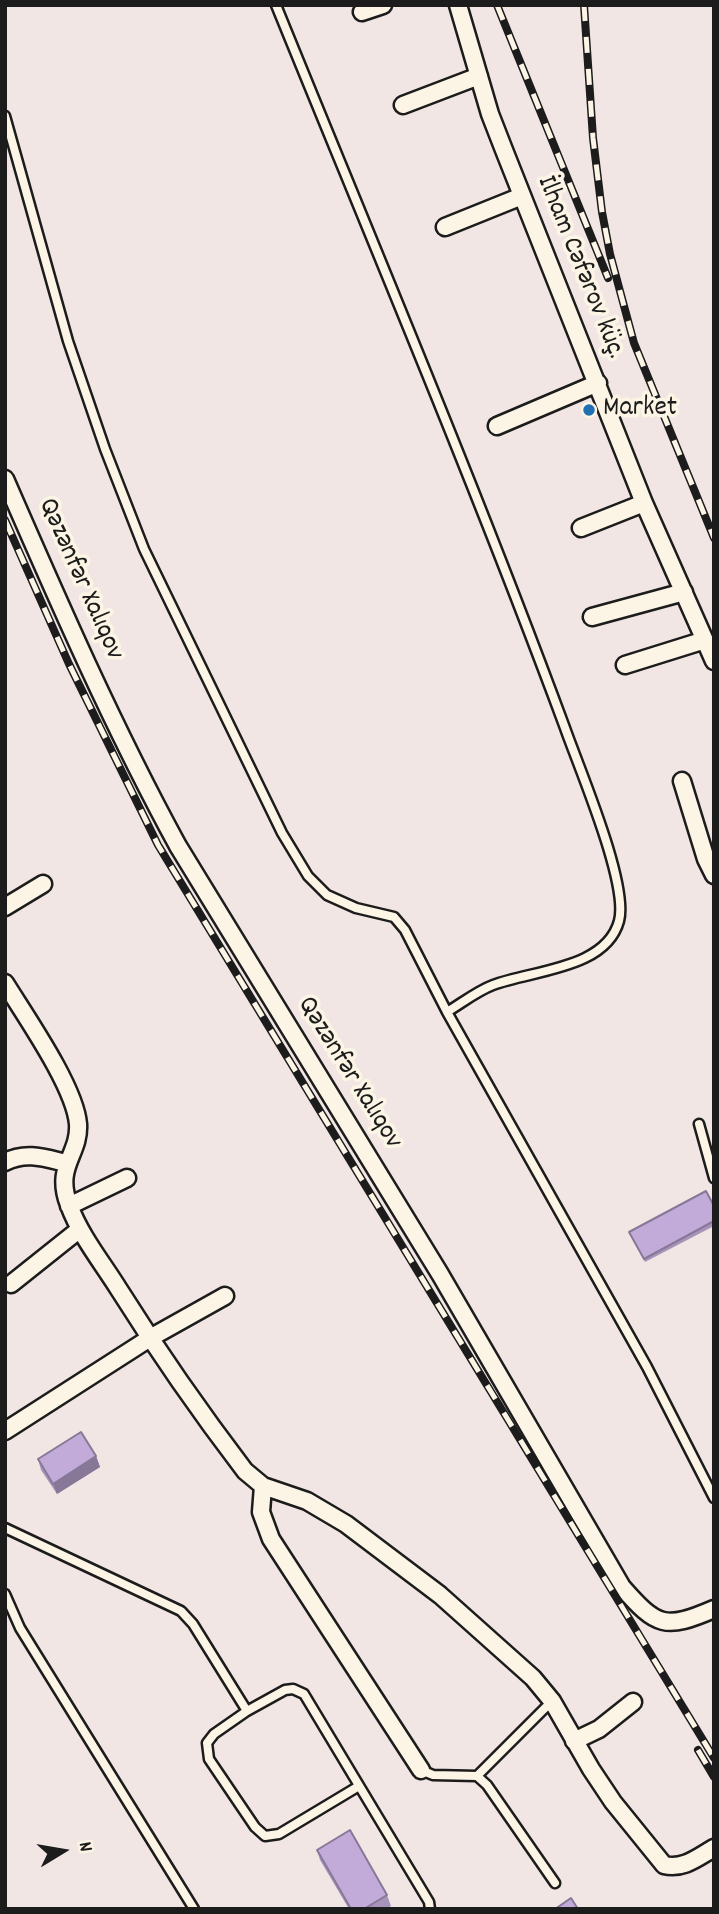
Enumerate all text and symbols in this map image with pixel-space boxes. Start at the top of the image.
street label: İlham Cəfərov küç. [527,172,631,364]
place label: Market [603,393,677,427]
marker: Market [581,402,597,418]
street label: Qəzənfər Xalıqov [28,494,130,666]
street label: Qəzənfər Xalıqov [288,991,408,1157]
north arrow [28,1816,98,1886]
text: N [70,1840,98,1854]

